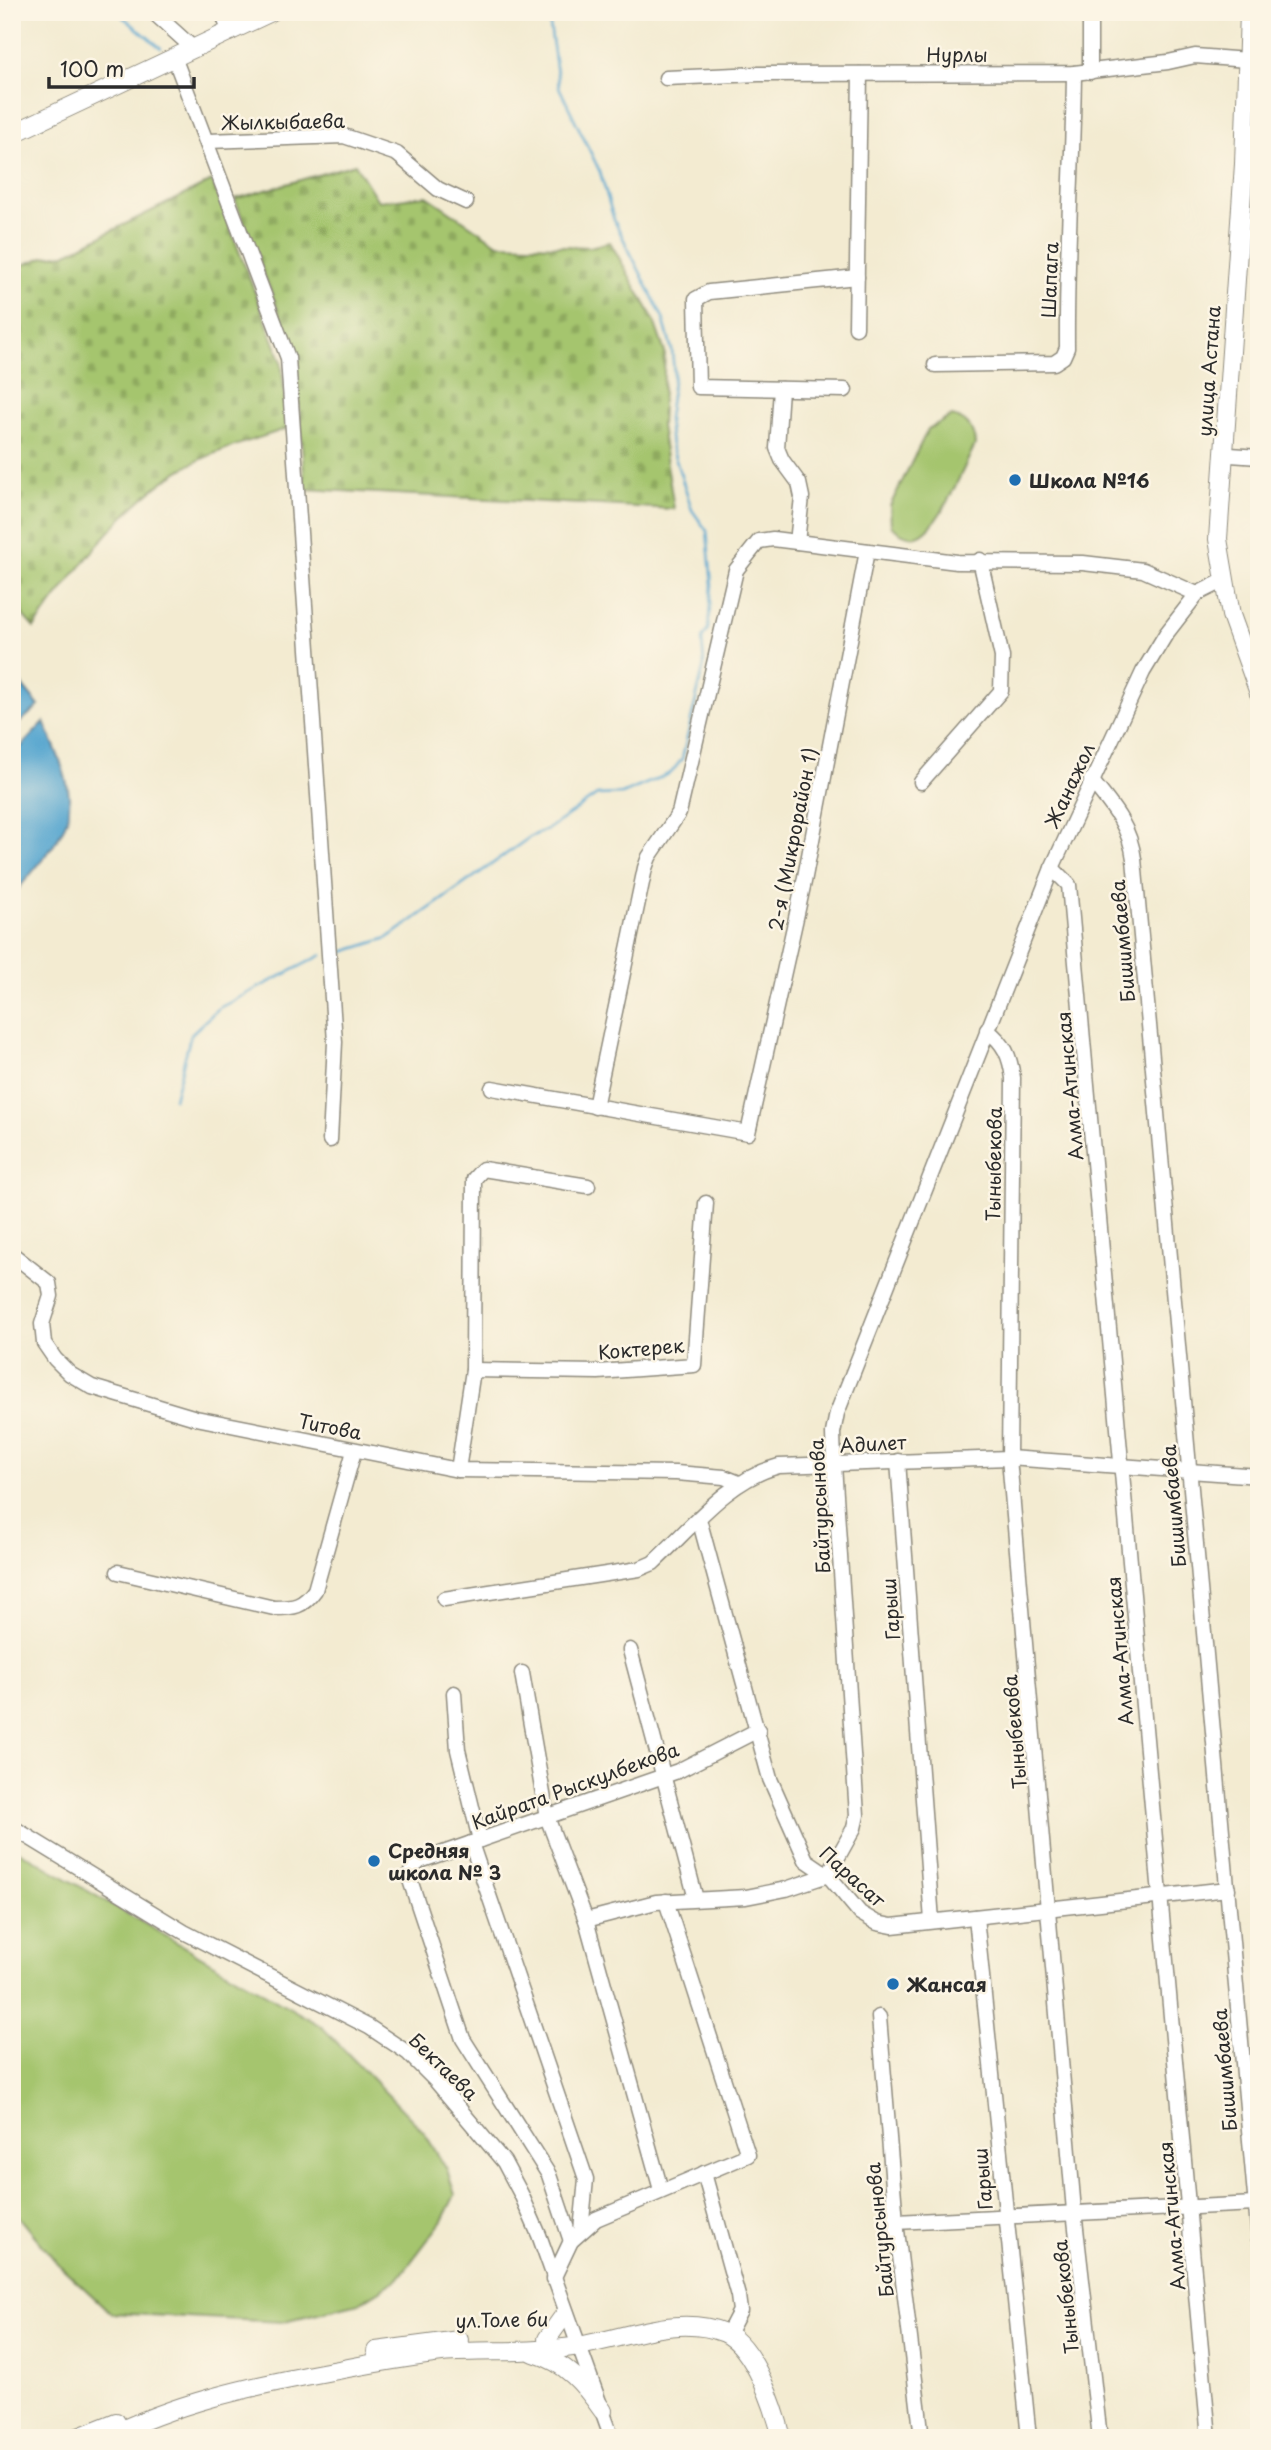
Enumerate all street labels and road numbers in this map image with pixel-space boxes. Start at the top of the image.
street label: Нурлы [926,40,988,68]
street label: Жылкыбаева [221,106,345,136]
street label: Шапага [1034,242,1064,318]
street label: улица Астана [1189,305,1227,437]
street label: Жанажол [1037,738,1101,833]
street label: 2-я (Микрорайон 1) [760,745,824,933]
street label: Бишимбаева [1103,879,1141,1003]
street label: Алма-Атинская [1049,1010,1089,1162]
street label: Тыныбекова [978,1106,1008,1221]
street label: Коктерек [597,1330,686,1366]
street label: Титова [296,1406,364,1446]
street label: Адилет [839,1427,908,1459]
street label: Байтурсынова [801,1438,837,1574]
street label: Бишимбаева [1154,1444,1192,1568]
street label: Алма-Атинская [1099,1575,1139,1727]
street label: Гарыш [874,1577,906,1641]
street label: Тыныбекова [995,1674,1033,1790]
street label: Кайрата Рыскулбекова [468,1734,683,1836]
street label: Парасат [814,1839,892,1913]
street label: Бишимбаева [1205,2008,1243,2132]
street label: Бектаева [403,2026,485,2106]
street label: Алма-Атинская [1151,2140,1191,2292]
street label: Гарыш [965,2147,999,2211]
street label: Байтурсынова [858,2161,900,2299]
street label: Тыныбекова [1045,2238,1085,2355]
street label: ул.Толе би [455,2304,549,2334]

